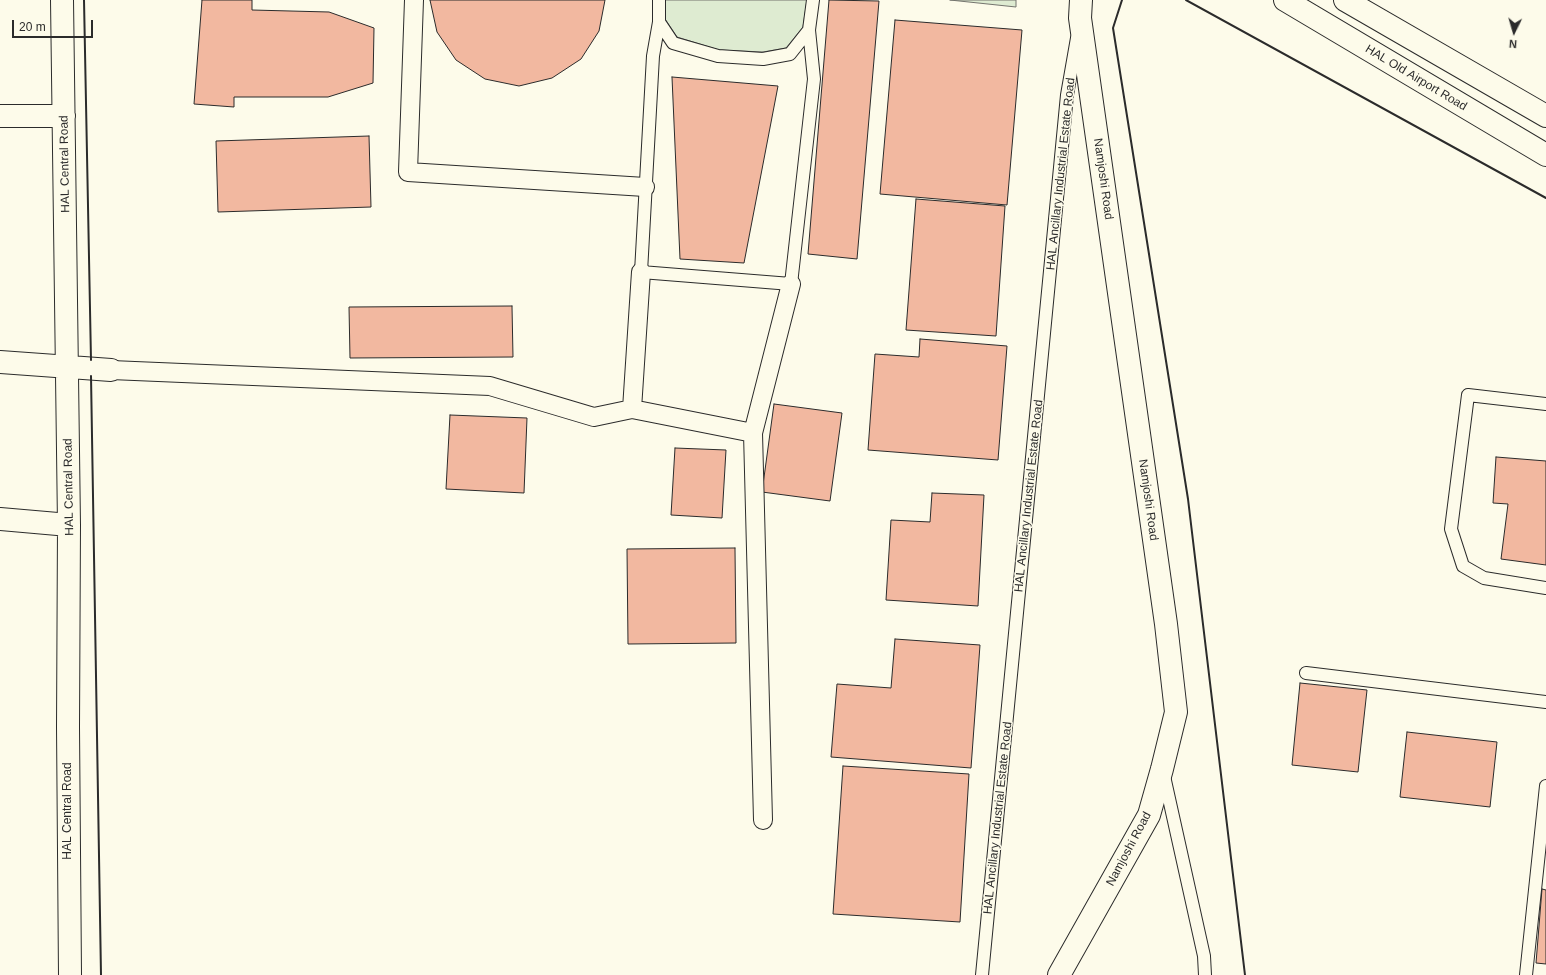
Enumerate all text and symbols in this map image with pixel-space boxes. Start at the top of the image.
scale bar [14,12,95,38]
north arrow [1494,12,1534,52]
text: 20 m [19,20,46,34]
text: N [1508,38,1517,50]
street label: HAL Old Airport Road [1363,42,1469,114]
street label: HAL Ancillary Industrial Estate Road [1044,77,1078,271]
street label: HAL Central Road [57,115,73,213]
street label: Namjoshi Road [1090,137,1116,221]
street label: HAL Ancillary Industrial Estate Road [1012,399,1046,593]
street label: HAL Central Road [61,438,77,536]
street label: Namjoshi Road [1135,458,1161,542]
street label: HAL Ancillary Industrial Estate Road [981,721,1015,915]
street label: HAL Central Road [61,762,75,860]
street label: Namjoshi Road [1103,809,1155,889]

